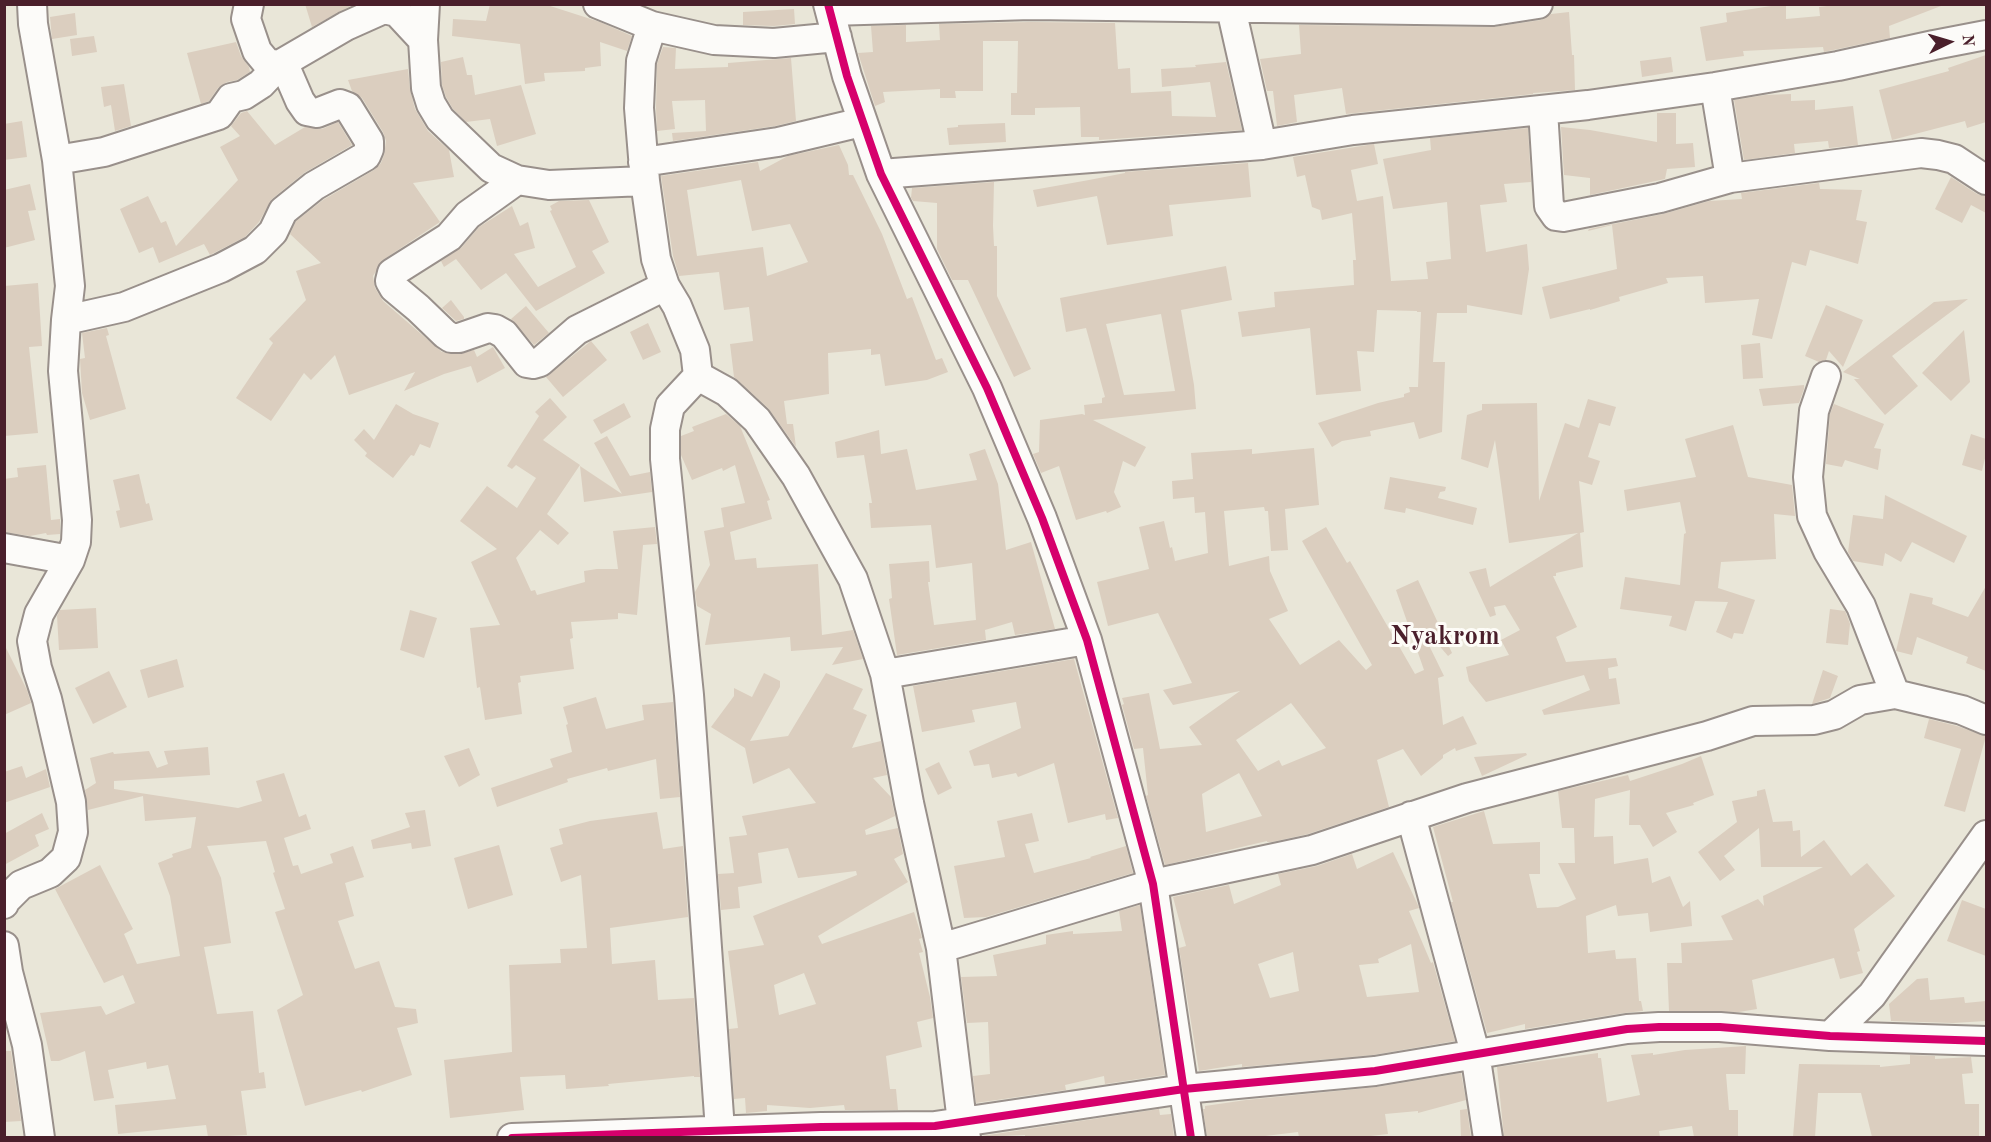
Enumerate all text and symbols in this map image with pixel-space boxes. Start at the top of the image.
north arrow [1919,12,1979,72]
text: N [1958,34,1975,47]
district label: Nyakrom [1390,621,1500,653]

